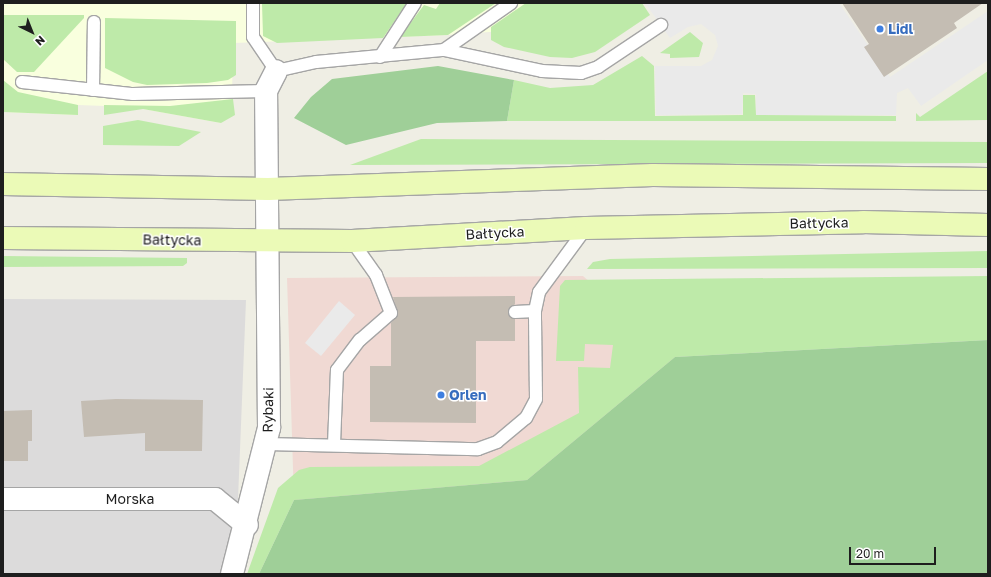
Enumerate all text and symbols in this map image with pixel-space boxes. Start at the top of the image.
north arrow [12,12,52,52]
place label: Lidl [888,21,913,37]
marker: Lidl [875,24,885,34]
text: N [33,34,48,49]
street label: Bałtycka [789,214,849,232]
street label: Bałtycka [465,223,525,243]
street label: Bałtycka [142,231,202,249]
street label: Rybaki [259,387,277,433]
place label: Orlen [449,387,487,403]
marker: Orlen [436,390,446,400]
street label: Morska [106,491,154,507]
scale bar [851,539,938,565]
text: 20 m [856,546,884,561]

